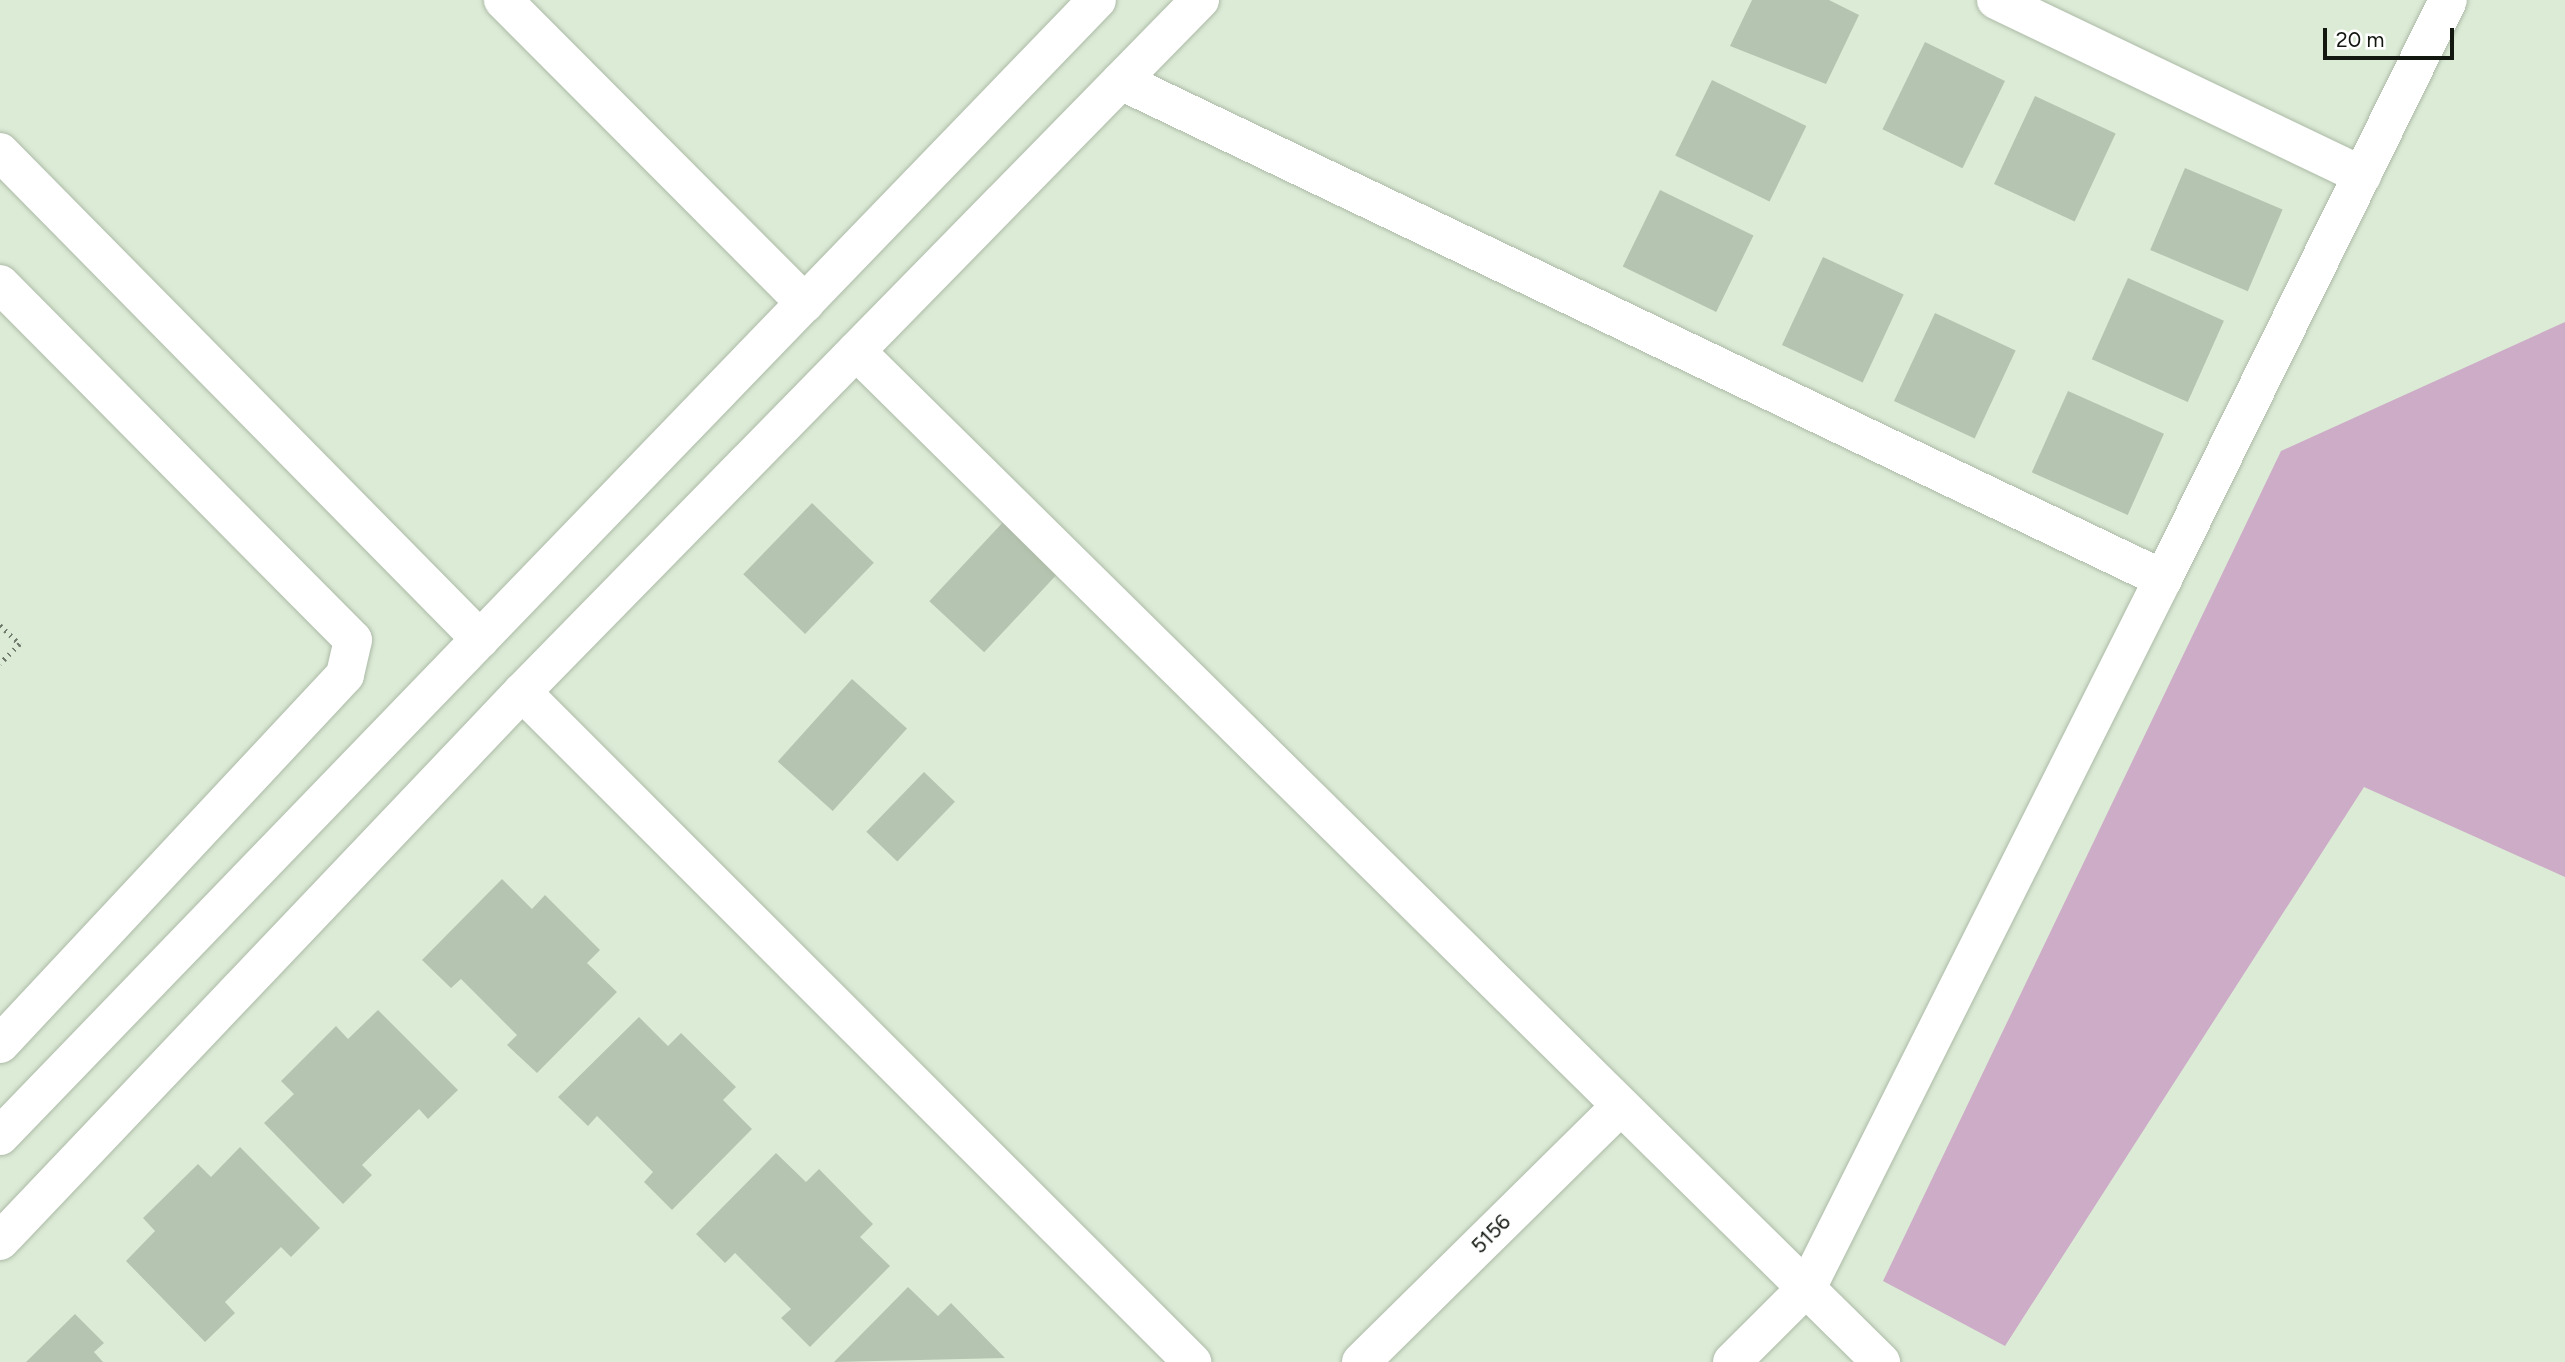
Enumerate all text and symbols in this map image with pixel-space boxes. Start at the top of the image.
scale bar [2327,14,2458,58]
text: 20 m [2336,27,2384,52]
street label: 5156 [1466,1209,1516,1259]

